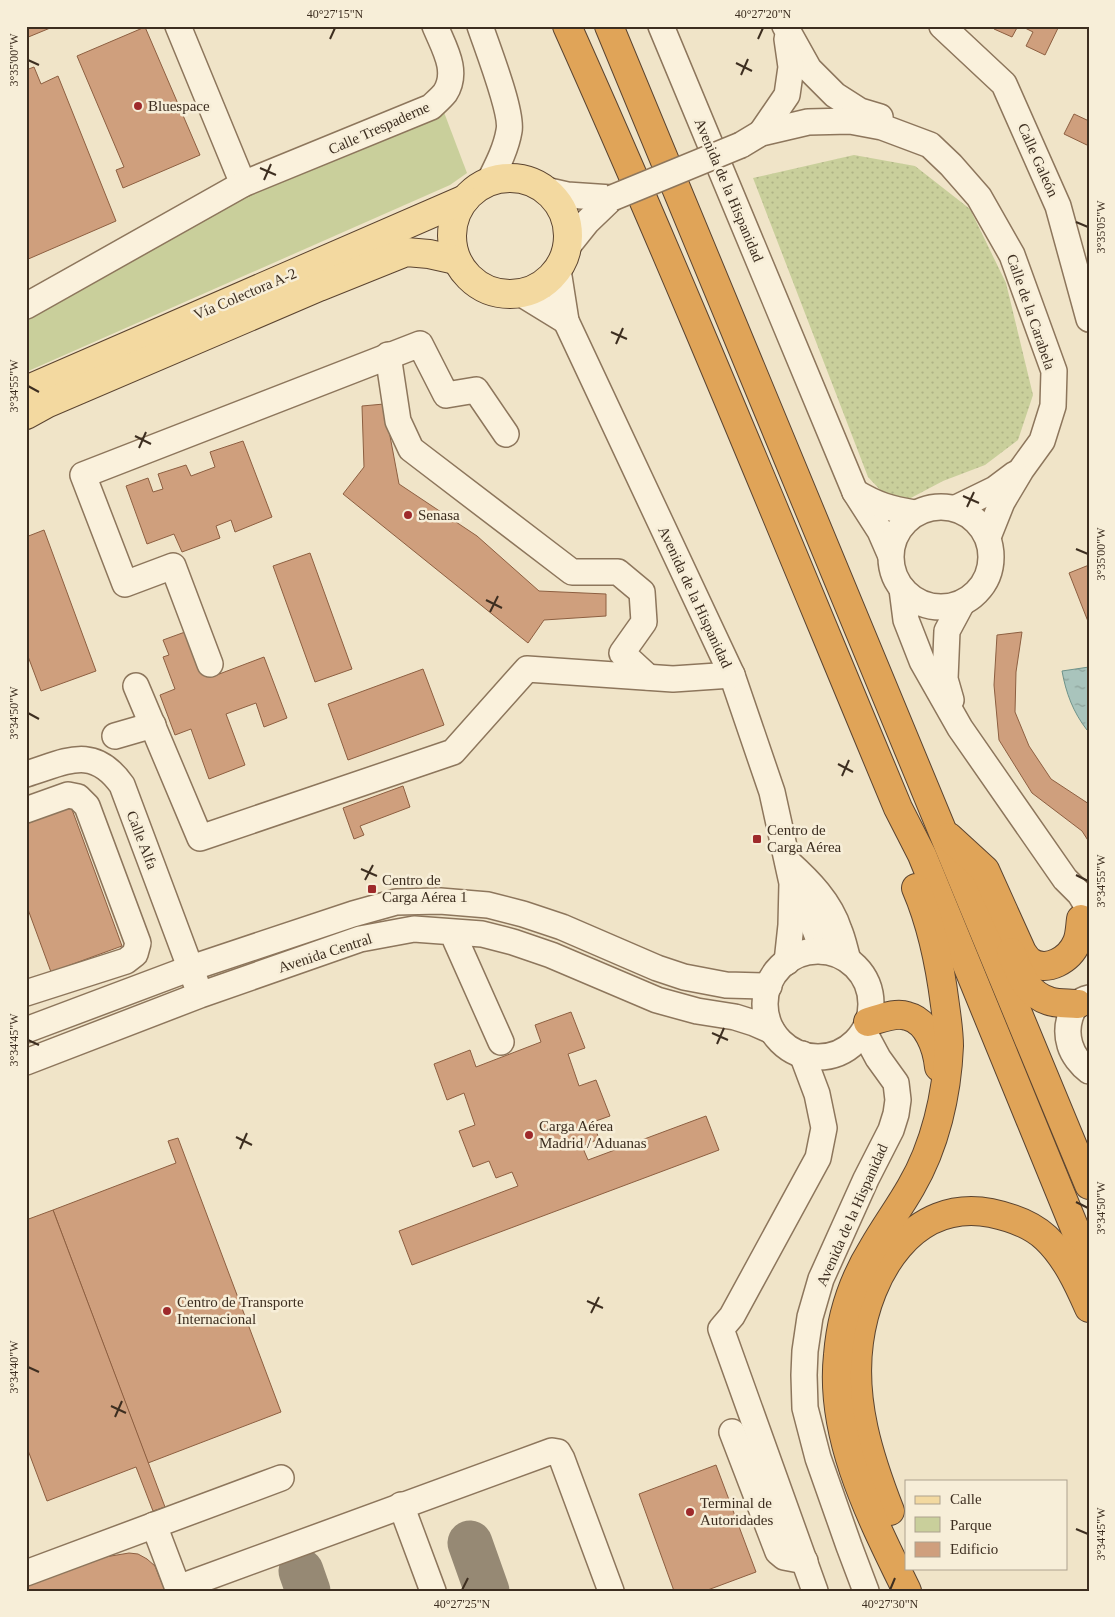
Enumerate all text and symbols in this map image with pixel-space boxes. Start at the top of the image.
text: 40°27'15"N [307,7,364,21]
text: 40°27'20"N [735,7,792,21]
text: 3°35'00"W [7,33,21,87]
place label: Bluespace [148,98,210,114]
street label: Calle Trespaderne [326,98,432,157]
marker: Bluespace [132,100,144,112]
street label: Avenida de la Hispanidad [691,116,767,265]
street label: Calle Galeón [1015,121,1062,200]
text: 3°35'05"W [1094,200,1108,254]
street label: Calle de la Carabela [1004,252,1058,372]
street label: Vía Colectora A-2 [191,265,299,323]
text: 3°34'55"W [7,359,21,413]
place label: Senasa [418,507,460,523]
marker: Senasa [402,509,414,521]
street label: Avenida de la Hispanidad [655,524,735,671]
text: 3°35'00"W [1094,527,1108,581]
text: 3°34'50"W [7,686,21,740]
street label: Calle Alfa [124,809,161,872]
place label: Centro de Carga Aérea [767,822,842,855]
marker: Centro de Carga Aérea [751,833,763,845]
text: 3°34'55"W [1094,854,1108,908]
place label: Centro de Carga Aérea 1 [382,872,468,905]
marker: Centro de Carga Aérea 1 [366,883,378,895]
street label: Avenida Central [276,930,374,976]
text: 3°34'45"W [7,1013,21,1067]
place label: Carga Aérea Madrid / Aduanas [539,1118,647,1151]
marker: Carga Aérea Madrid / Aduanas [523,1129,535,1141]
street label: Avenida de la Hispanidad [813,1141,891,1289]
text: 3°34'50"W [1094,1181,1108,1235]
place label: Centro de Transporte Internacional [177,1294,304,1327]
marker: Centro de Transporte Internacional [161,1305,173,1317]
text: 3°34'40"W [7,1340,21,1394]
legend [905,1480,1068,1570]
text: Calle [950,1491,982,1507]
place label: Terminal de Autoridades [700,1495,773,1528]
marker: Terminal de Autoridades [684,1506,696,1518]
text: 3°34'45"W [1094,1507,1108,1561]
text: Parque [950,1517,992,1533]
text: Edificio [950,1541,998,1557]
text: 40°27'25"N [434,1597,491,1611]
text: 40°27'30"N [862,1597,919,1611]

